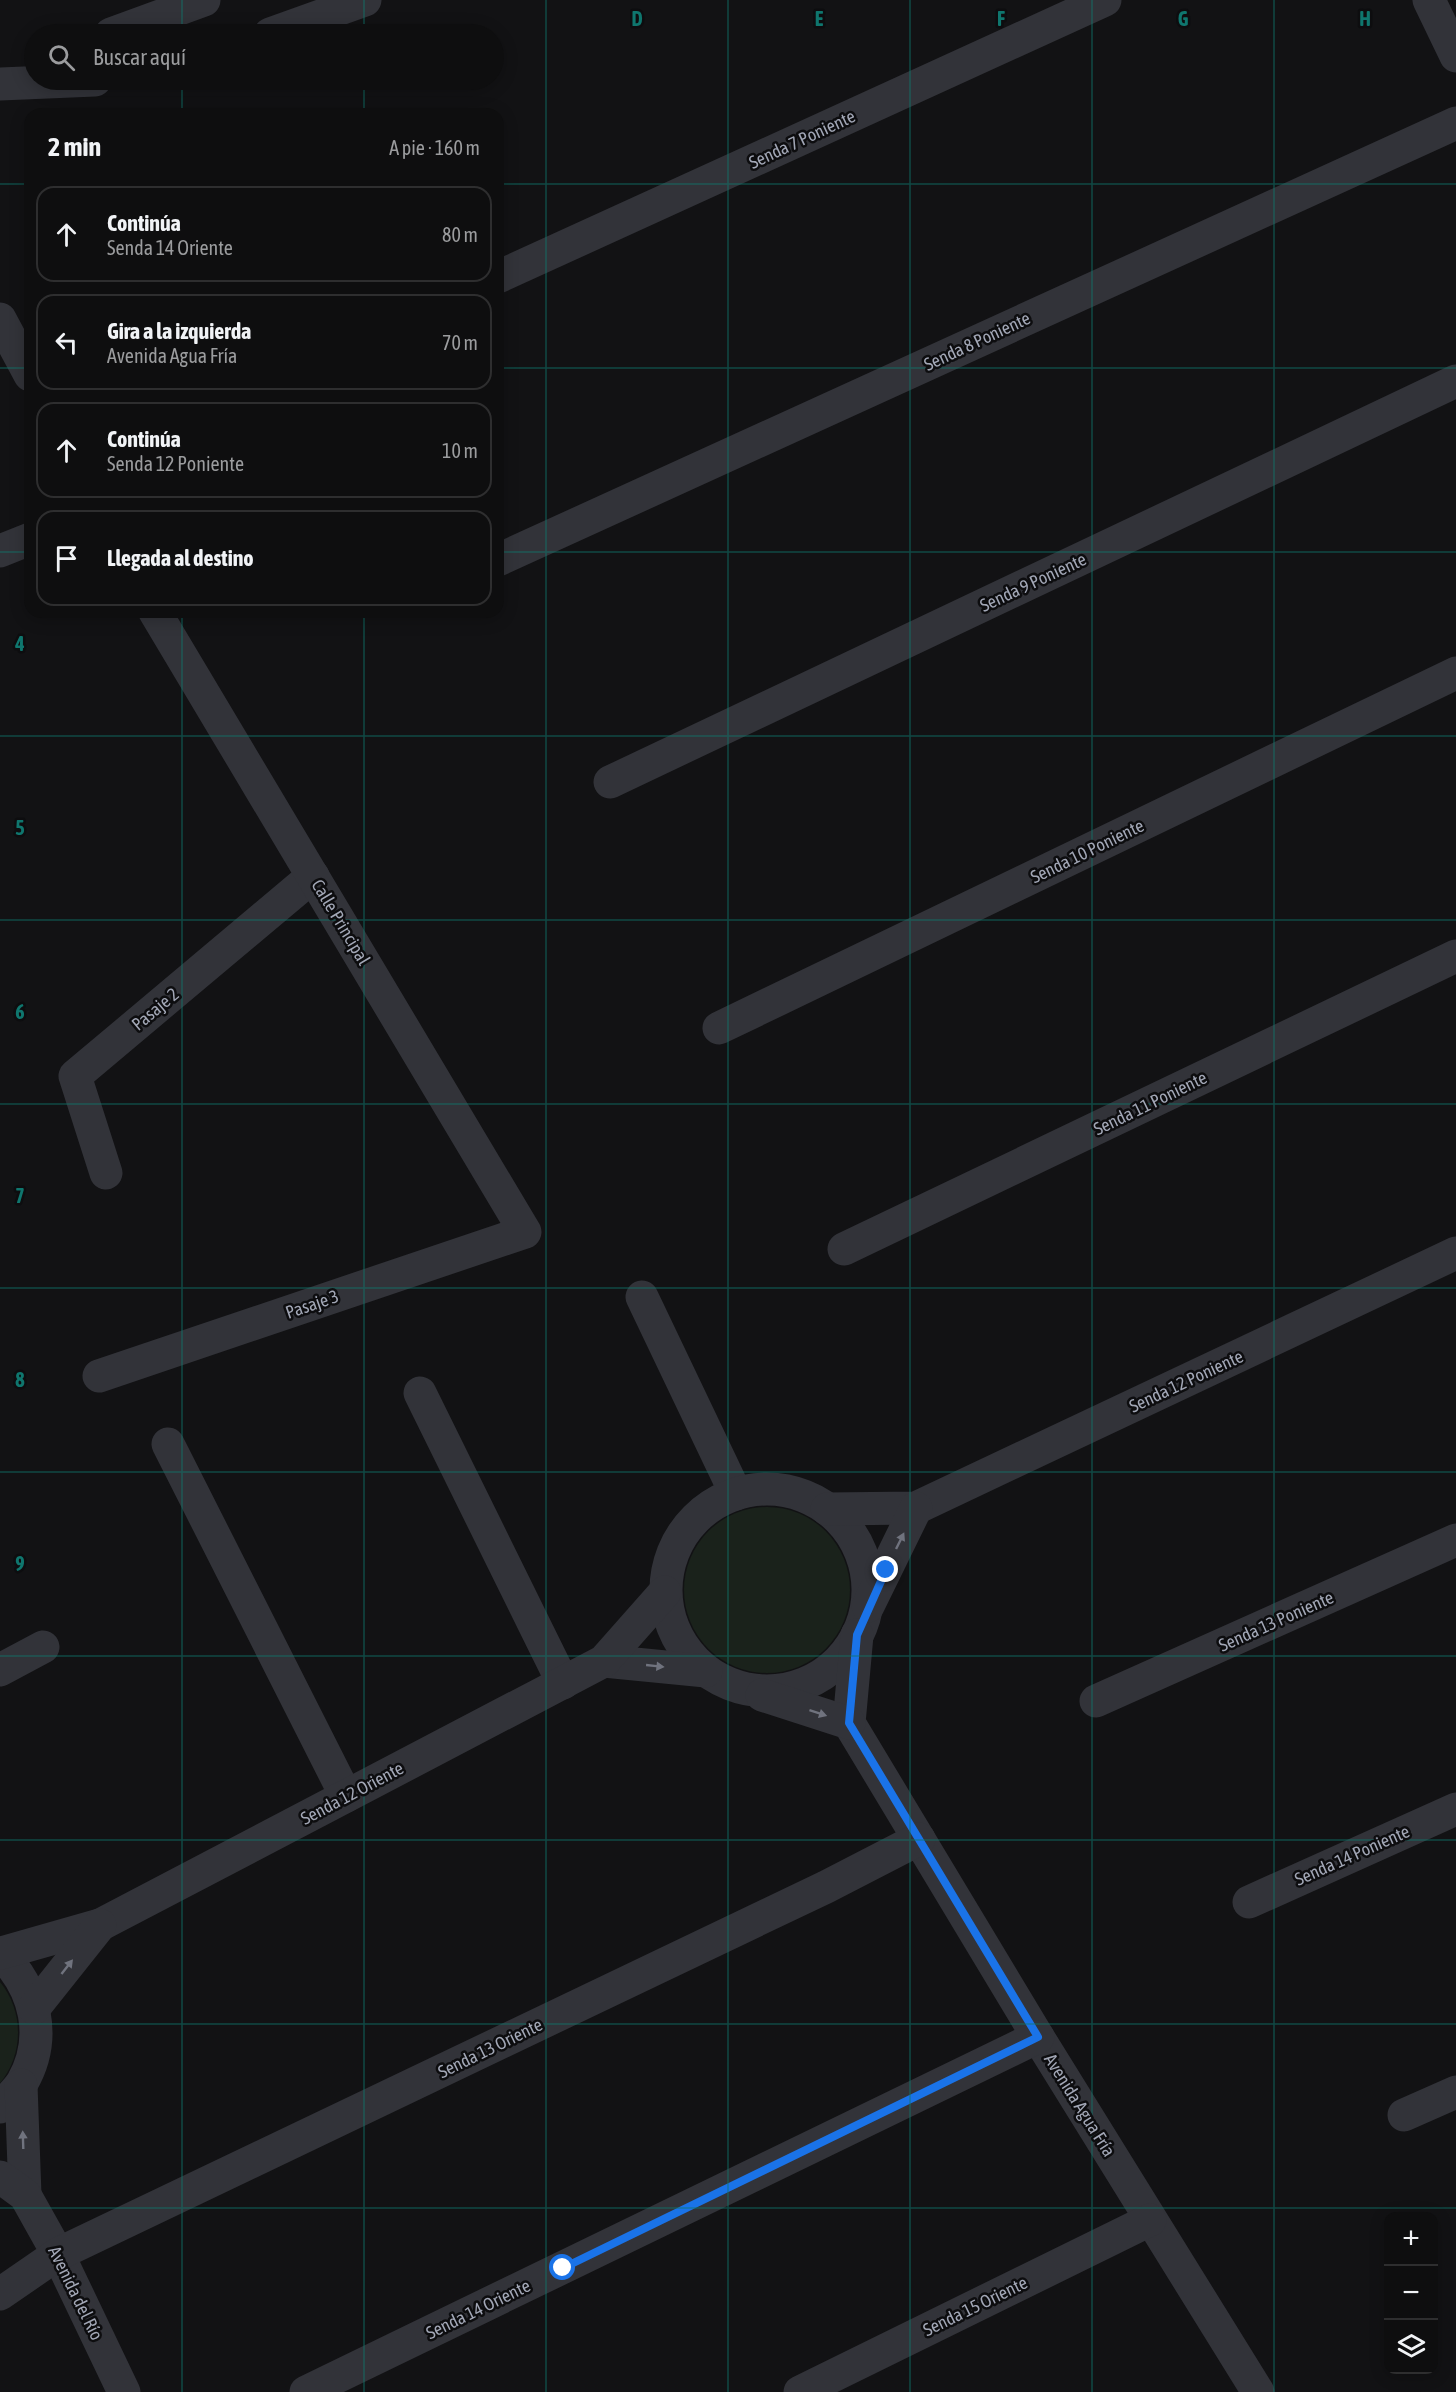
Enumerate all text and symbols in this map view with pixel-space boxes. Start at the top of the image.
text: D [631,7,643,30]
text: E [815,7,824,30]
text: F [997,7,1005,30]
text: G [1178,7,1189,30]
text: H [1359,7,1371,30]
search box [24,24,504,90]
icon: search [45,41,78,74]
text: Buscar aquí [93,44,186,70]
street label: Senda 7 Poniente [746,105,858,173]
text: 2 min [48,132,101,162]
text: A pie · 160 m [389,136,480,159]
text: Continúa [107,210,181,236]
icon: ahead [50,218,83,251]
text: 80 m [442,223,478,246]
text: Senda 14 Oriente [107,236,233,259]
street label: Senda 8 Poniente [921,307,1033,375]
text: Gira a la izquierda [107,318,251,344]
icon: left [50,326,83,359]
text: 70 m [442,331,478,354]
text: Avenida Agua Fría [107,344,237,367]
text: Continúa [107,426,181,452]
icon: ahead [50,434,83,467]
text: 10 m [442,439,478,462]
text: Senda 12 Poniente [107,452,244,475]
icon: arrive [50,542,83,575]
text: Llegada al destino [107,545,254,571]
street label: Senda 9 Poniente [977,548,1089,616]
text: 4 [14,632,25,655]
street label: Senda 10 Poniente [1027,815,1147,887]
text: 5 [15,816,25,839]
street label: Calle Principal [307,875,375,969]
street label: Pasaje 2 [127,983,183,1035]
text: 6 [15,1000,25,1023]
street label: Senda 11 Poniente [1090,1067,1210,1139]
text: 7 [15,1184,25,1207]
street label: Pasaje 3 [283,1285,341,1323]
street label: Senda 12 Poniente [1126,1345,1246,1417]
text: 8 [15,1368,25,1391]
one-way arrow [896,1532,905,1549]
text: 9 [15,1552,25,1575]
route end [872,1556,898,1582]
street label: Senda 13 Poniente [1215,1586,1337,1656]
one-way arrow [645,1661,664,1671]
one-way arrow [809,1708,827,1718]
street label: Senda 12 Oriente [297,1757,407,1829]
street label: Senda 14 Poniente [1291,1820,1413,1890]
one-way arrow [61,1959,73,1974]
street label: Senda 13 Oriente [434,2014,546,2082]
street label: Avenida Agua Fría [1040,2050,1120,2160]
one-way arrow [18,2131,28,2150]
map controls [1384,2212,1438,2374]
button: + [1384,2212,1438,2266]
street label: Avenida del Río [44,2243,108,2343]
route start [549,2254,575,2280]
button: − [1384,2266,1438,2320]
street label: Senda 15 Oriente [919,2272,1031,2340]
street label: Senda 14 Oriente [422,2275,534,2343]
button: layers [1384,2320,1438,2374]

